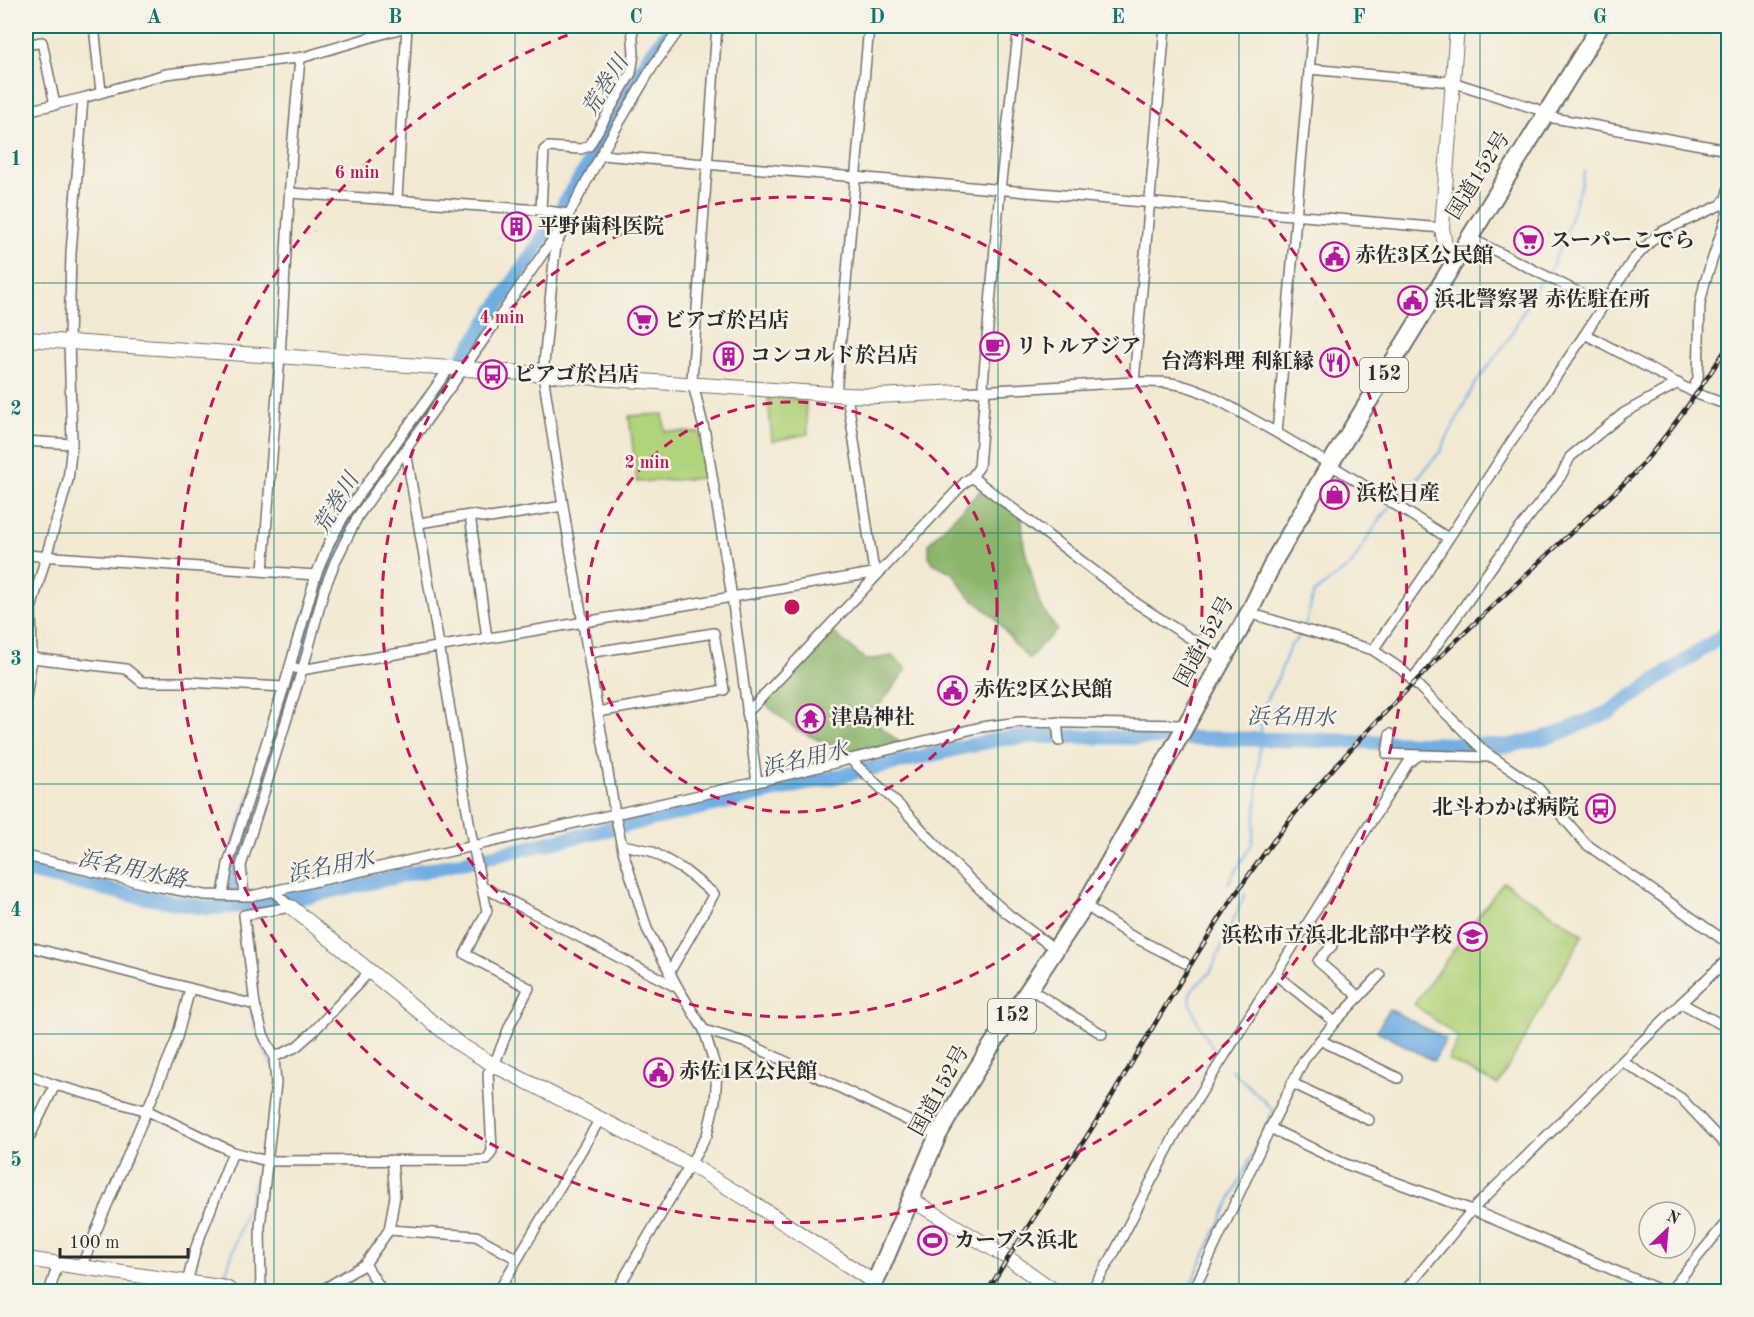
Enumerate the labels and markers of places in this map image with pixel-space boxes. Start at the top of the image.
building icon: 平野歯科医院 [501,211,533,243]
place label: 平野歯科医院 [538,215,664,238]
supermarket icon: スーパーこでら [1513,225,1545,257]
place label: スーパーこでら [1550,230,1695,252]
public building icon: 赤佐3区公民館 [1318,240,1350,272]
place label: 赤佐3区公民館 [1355,243,1493,267]
public building icon: 浜北警察署 赤佐駐在所 [1397,284,1429,316]
place label: 浜北警察署 赤佐駐在所 [1434,287,1650,311]
supermarket icon: ビアゴ於呂店 [627,305,659,337]
place label: ビアゴ於呂店 [664,309,789,332]
cafe icon: リトルアジア [979,331,1011,363]
place label: リトルアジア [1016,335,1141,358]
building icon: コンコルド於呂店 [713,340,745,372]
place label: コンコルド於呂店 [750,344,918,367]
restaurant icon: 台湾料理 利紅縁 [1319,346,1351,378]
place label: 台湾料理 利紅縁 [1161,349,1314,373]
bus stop icon: ピアゴ於呂店 [477,359,509,391]
place label: ピアゴ於呂店 [514,363,639,386]
shop icon: 浜松日産 [1319,478,1351,510]
place label: 浜松日産 [1356,481,1440,505]
centre of rings [782,597,802,617]
public building icon: 赤佐2区公民館 [937,674,969,706]
place label: 赤佐2区公民館 [974,677,1112,701]
temple icon: 津島神社 [794,702,826,734]
place label: 津島神社 [831,706,915,729]
bus stop icon: 北斗わかば病院 [1584,792,1616,824]
place label: 北斗わかば病院 [1432,796,1579,819]
school or university icon: 浜松市立浜北北部中学校 [1457,920,1489,952]
place label: 浜松市立浜北北部中学校 [1221,923,1452,947]
public building icon: 赤佐1区公民館 [642,1056,674,1088]
place label: 赤佐1区公民館 [679,1059,817,1083]
sports icon: カーブス浜北 [917,1225,949,1257]
place label: カーブス浜北 [954,1228,1078,1252]

